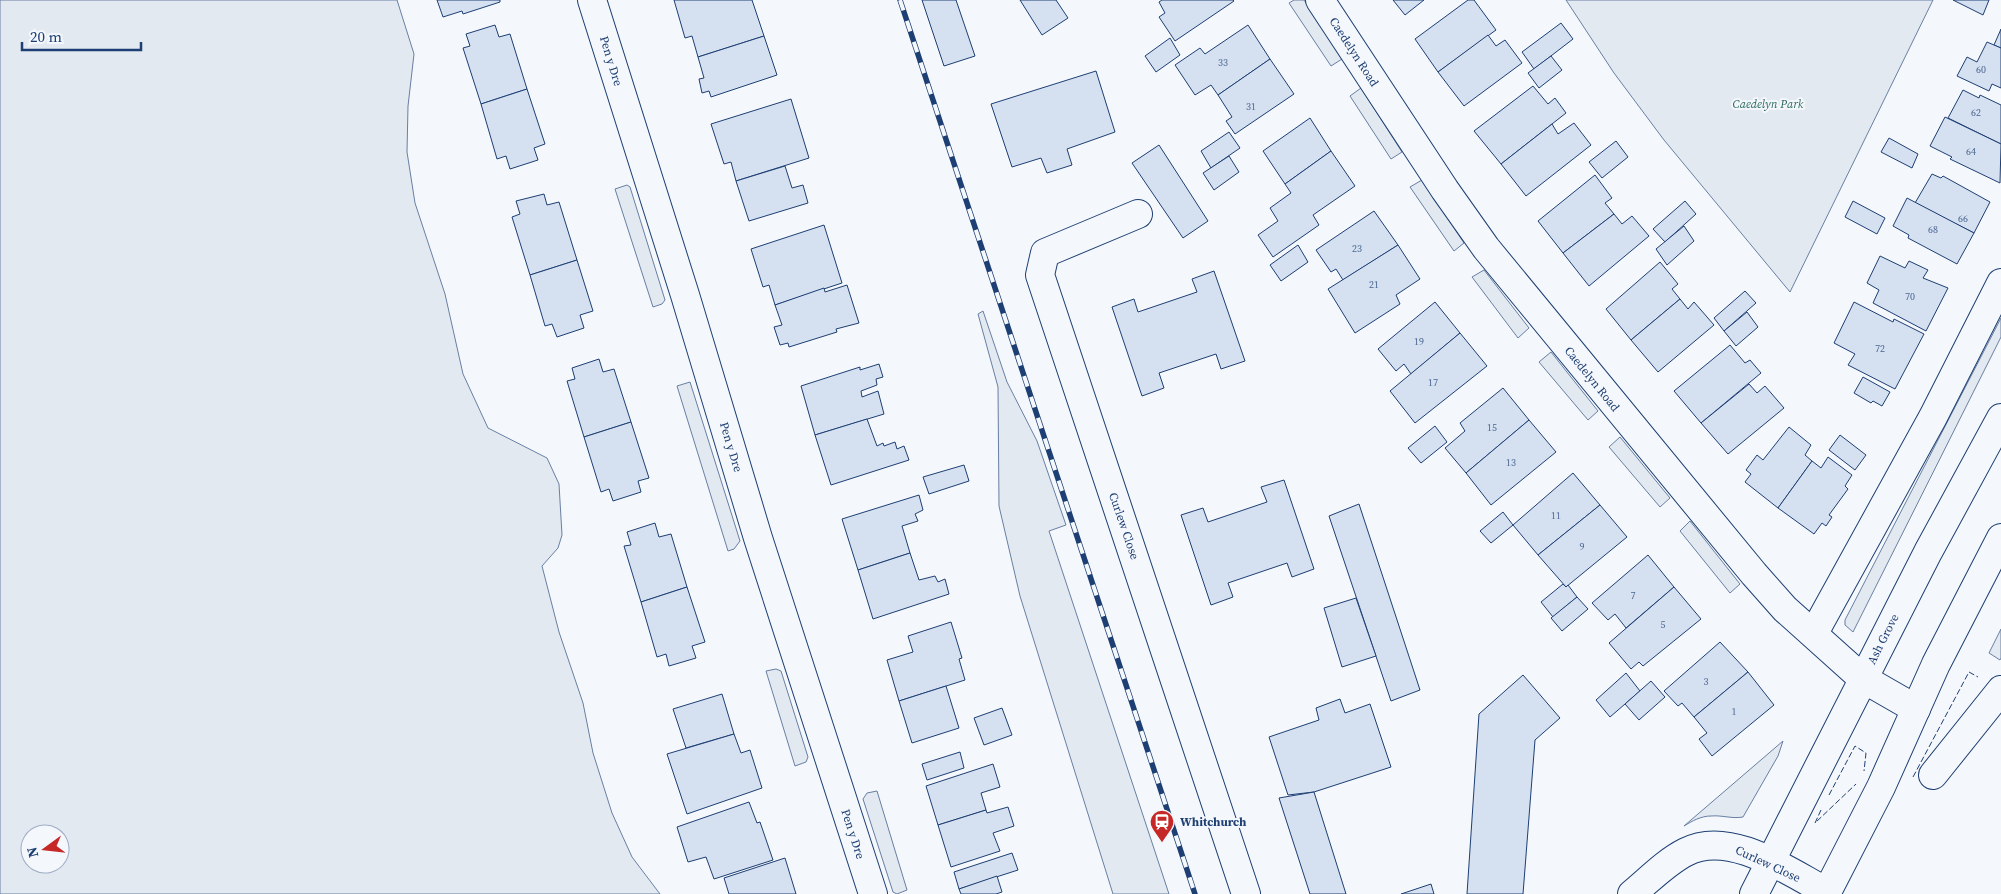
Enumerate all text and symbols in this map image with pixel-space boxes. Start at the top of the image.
street label: Caedelyn Road [1326,14,1382,90]
scale bar [22,20,141,52]
text: 20 m [30,26,62,47]
street label: Pen y Dre [596,34,626,88]
house number: 33 [1218,56,1228,69]
house number: 60 [1976,63,1986,76]
park label: Caedelyn Park [1733,96,1804,112]
house number: 31 [1246,100,1256,113]
house number: 62 [1971,106,1981,119]
house number: 64 [1966,145,1976,158]
house number: 66 [1958,212,1968,225]
house number: 68 [1928,223,1938,236]
house number: 23 [1352,242,1362,255]
house number: 21 [1369,278,1379,291]
house number: 70 [1905,290,1915,303]
house number: 19 [1414,335,1424,348]
house number: 72 [1875,342,1885,355]
street label: Caedelyn Road [1561,343,1623,415]
house number: 17 [1428,376,1438,389]
street label: Pen y Dre [716,420,746,474]
house number: 15 [1487,421,1497,434]
house number: 13 [1506,456,1516,469]
street label: Curlew Close [1105,490,1143,562]
house number: 11 [1551,509,1561,522]
house number: 9 [1580,540,1585,553]
house number: 7 [1631,589,1636,602]
street label: Ash Grove [1863,611,1903,667]
house number: 5 [1661,618,1666,631]
house number: 3 [1704,675,1709,688]
house number: 1 [1732,705,1737,718]
street label: Pen y Dre [837,807,869,861]
station icon: Whitchurch [1149,809,1175,843]
place label: Whitchurch [1180,814,1247,830]
north arrow [20,824,70,874]
street label: Curlew Close [1733,842,1803,886]
text: N [21,845,43,860]

